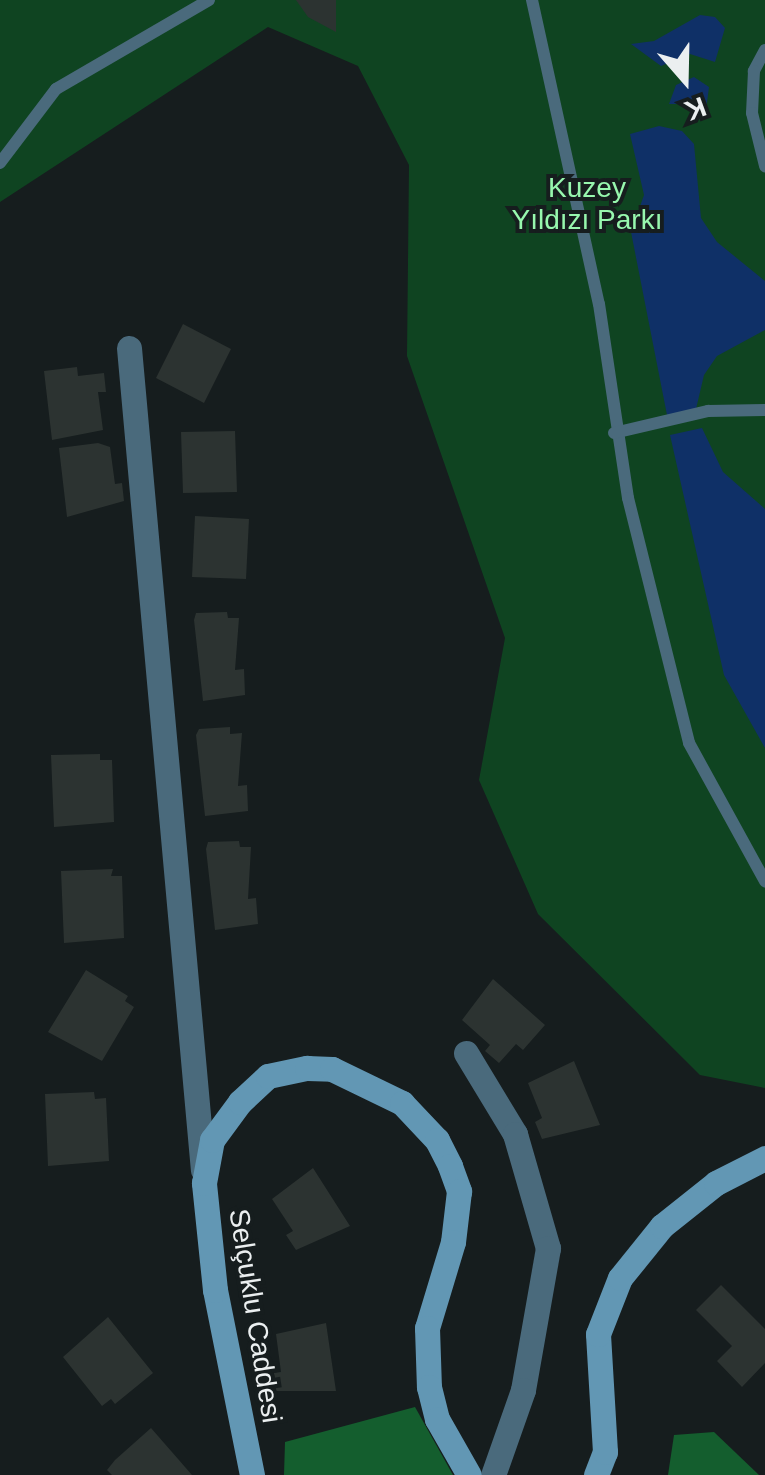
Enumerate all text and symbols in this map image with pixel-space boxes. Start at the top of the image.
north arrow [635,30,735,130]
text: K [681,91,710,127]
park label: Kuzey Yıldızı Parkı [512,171,662,237]
street label: Selçuklu Caddesi [221,1207,289,1425]

